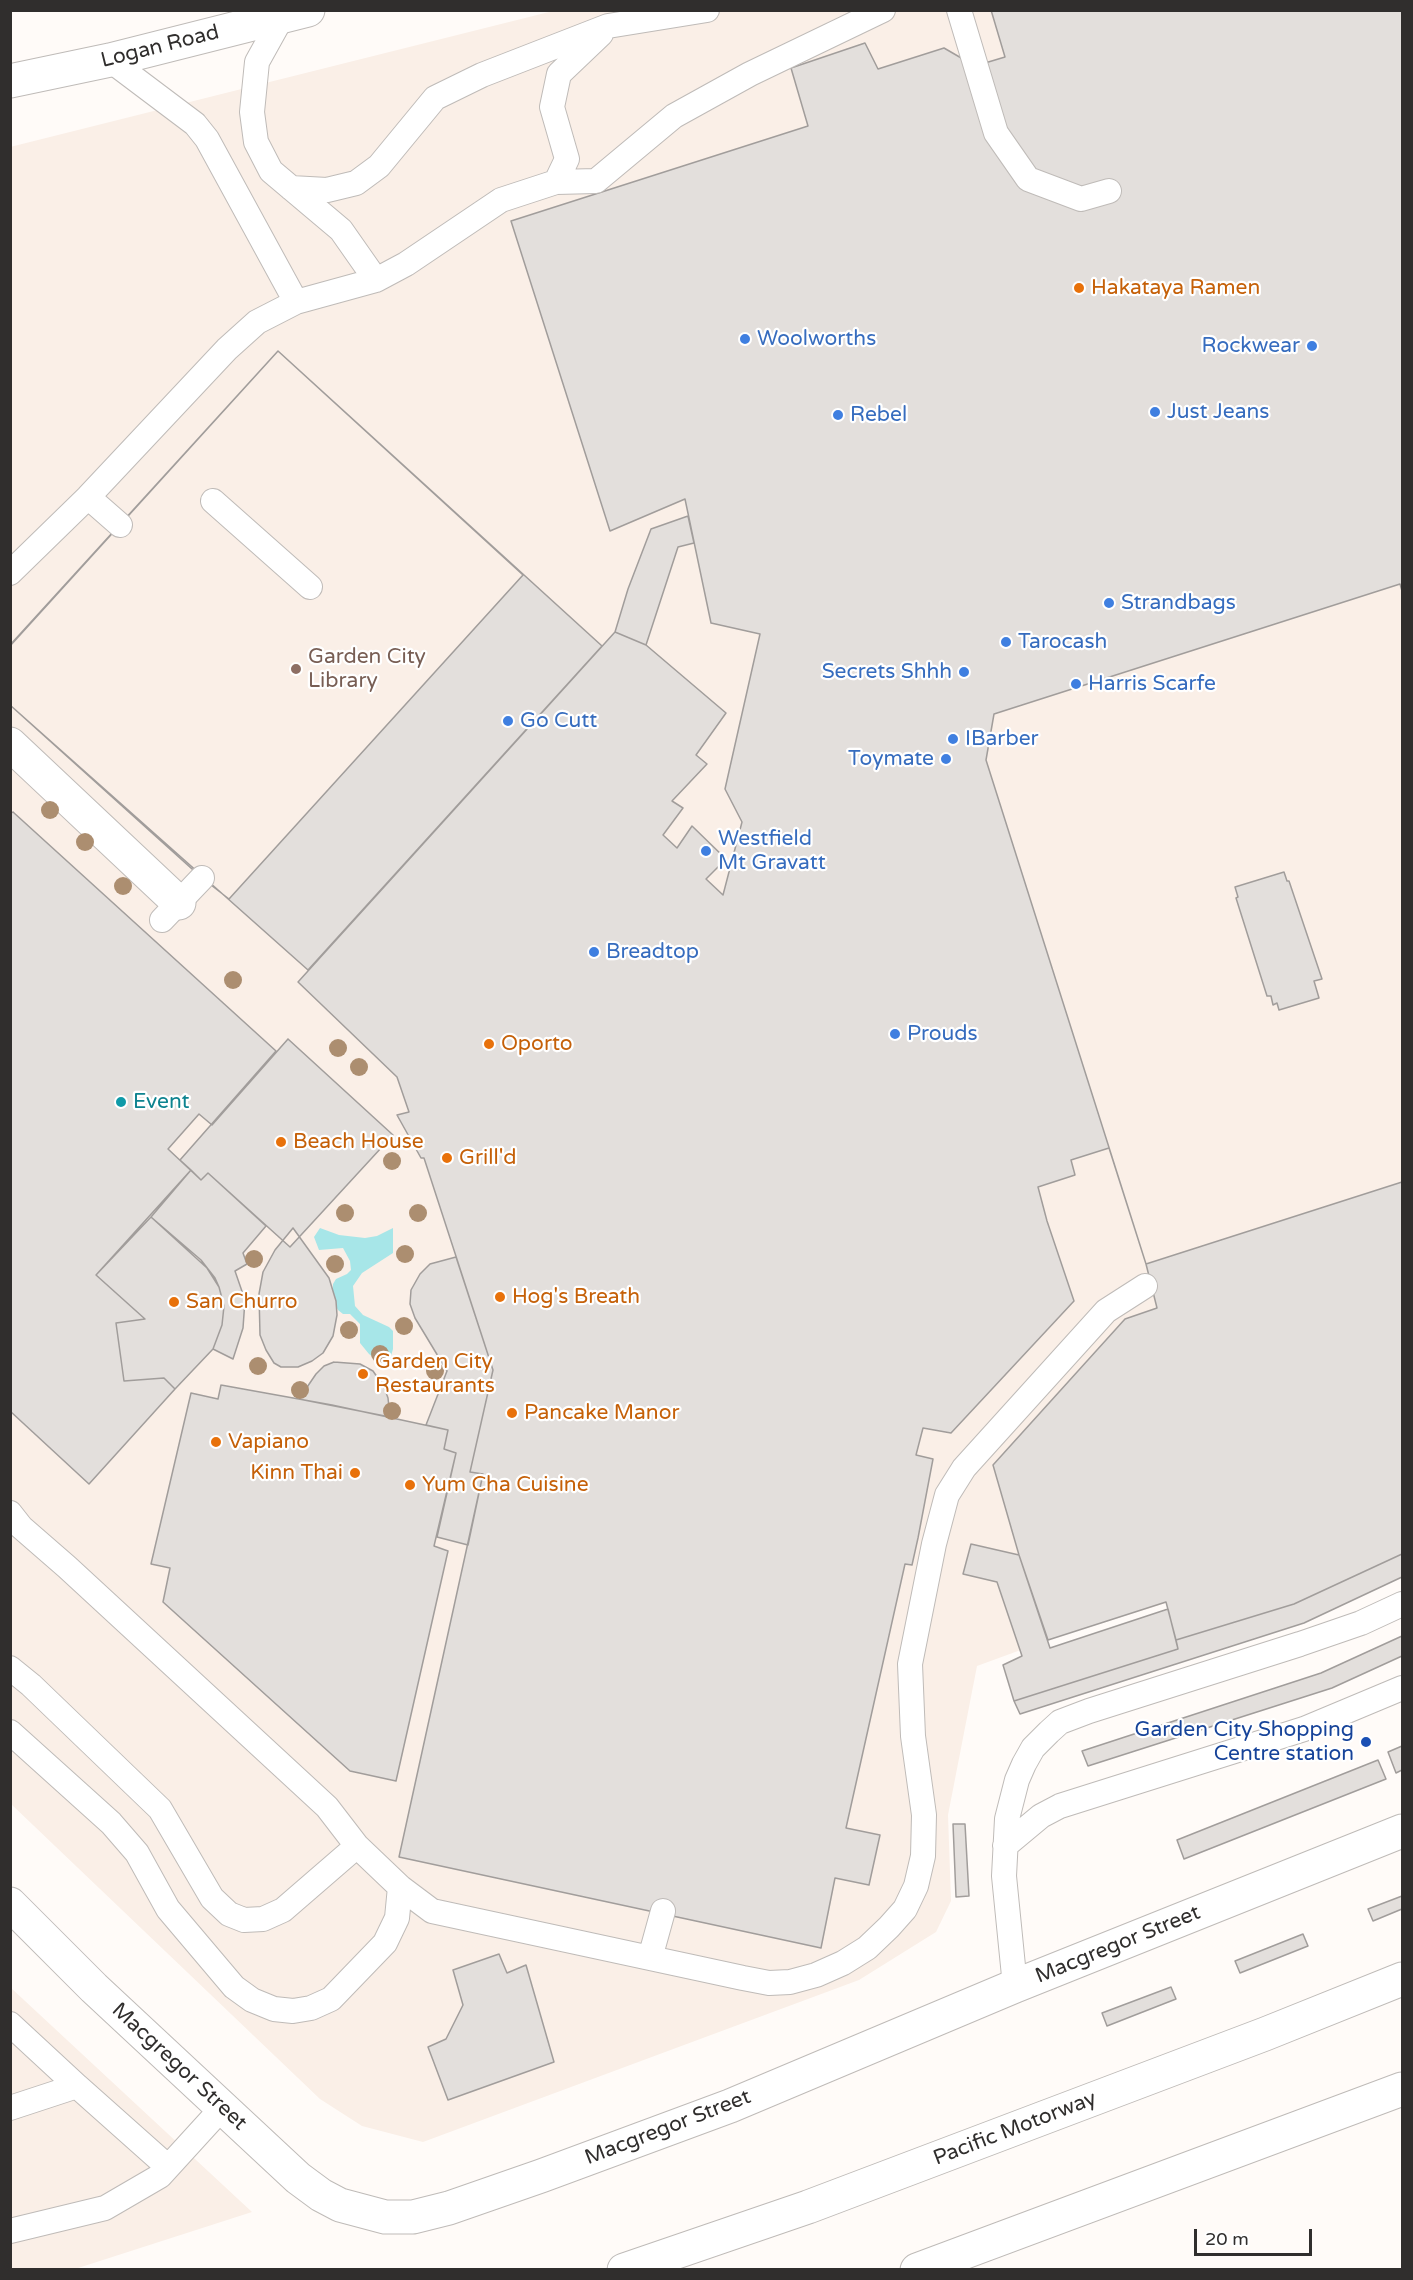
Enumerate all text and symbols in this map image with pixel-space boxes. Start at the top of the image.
street label: Logan Road [98,20,222,74]
place label: Hakataya Ramen [1091,275,1260,301]
marker: Hakataya Ramen [1072,281,1086,295]
place label: Woolworths [757,326,876,352]
marker: Woolworths [738,332,752,346]
place label: Rockwear [1201,333,1300,359]
marker: Rockwear [1305,339,1319,353]
place label: Just Jeans [1167,399,1269,425]
place label: Rebel [850,402,907,428]
marker: Just Jeans [1148,405,1162,419]
marker: Rebel [831,408,845,422]
place label: Strandbags [1121,590,1236,616]
marker: Strandbags [1102,596,1116,610]
place label: Tarocash [1018,629,1107,655]
marker: Tarocash [999,635,1013,649]
place label: Garden City Library [308,644,426,694]
place label: Secrets Shhh [822,659,952,685]
marker: Garden City Library [289,662,303,676]
marker: Secrets Shhh [957,665,971,679]
place label: Harris Scarfe [1088,671,1216,697]
marker: Harris Scarfe [1069,677,1083,691]
place label: Go Cutt [520,708,597,734]
marker: Go Cutt [501,714,515,728]
place label: IBarber [965,726,1039,752]
marker: IBarber [946,732,960,746]
place label: Toymate [848,746,934,772]
marker: Toymate [939,752,953,766]
place label: Westfield Mt Gravatt [718,826,826,876]
marker: Westfield Mt Gravatt [699,844,713,858]
place label: Breadtop [606,939,699,965]
marker: Breadtop [587,945,601,959]
place label: Prouds [907,1021,978,1047]
marker: Prouds [888,1027,902,1041]
place label: Oporto [501,1031,573,1057]
marker: Oporto [482,1037,496,1051]
place label: Event [133,1089,189,1115]
marker: Event [114,1095,128,1109]
place label: Beach House [293,1129,424,1155]
marker: Beach House [274,1135,288,1149]
place label: Grill'd [459,1145,517,1171]
marker: Grill'd [440,1151,454,1165]
place label: Hog's Breath [512,1284,640,1310]
place label: San Churro [186,1289,298,1315]
marker: Hog's Breath [493,1290,507,1304]
marker: San Churro [167,1295,181,1309]
place label: Garden City Restaurants [375,1349,495,1399]
marker: Garden City Restaurants [356,1367,370,1381]
place label: Pancake Manor [524,1400,679,1426]
marker: Pancake Manor [505,1406,519,1420]
place label: Vapiano [228,1429,309,1455]
marker: Vapiano [209,1435,223,1449]
place label: Kinn Thai [250,1460,343,1486]
marker: Kinn Thai [348,1466,362,1480]
place label: Yum Cha Cuisine [422,1472,589,1498]
marker: Yum Cha Cuisine [403,1478,417,1492]
place label: Garden City Shopping Centre station [1135,1717,1354,1767]
marker: Garden City Shopping Centre station [1359,1735,1373,1749]
street label: Macgregor Street [1032,1900,1204,1990]
street label: Macgregor Street [106,1998,252,2136]
street label: Macgregor Street [582,2085,754,2171]
street label: Pacific Motorway [930,2086,1100,2172]
scale bar [1197,2217,1316,2255]
text: 20 m [1205,2228,1249,2250]

